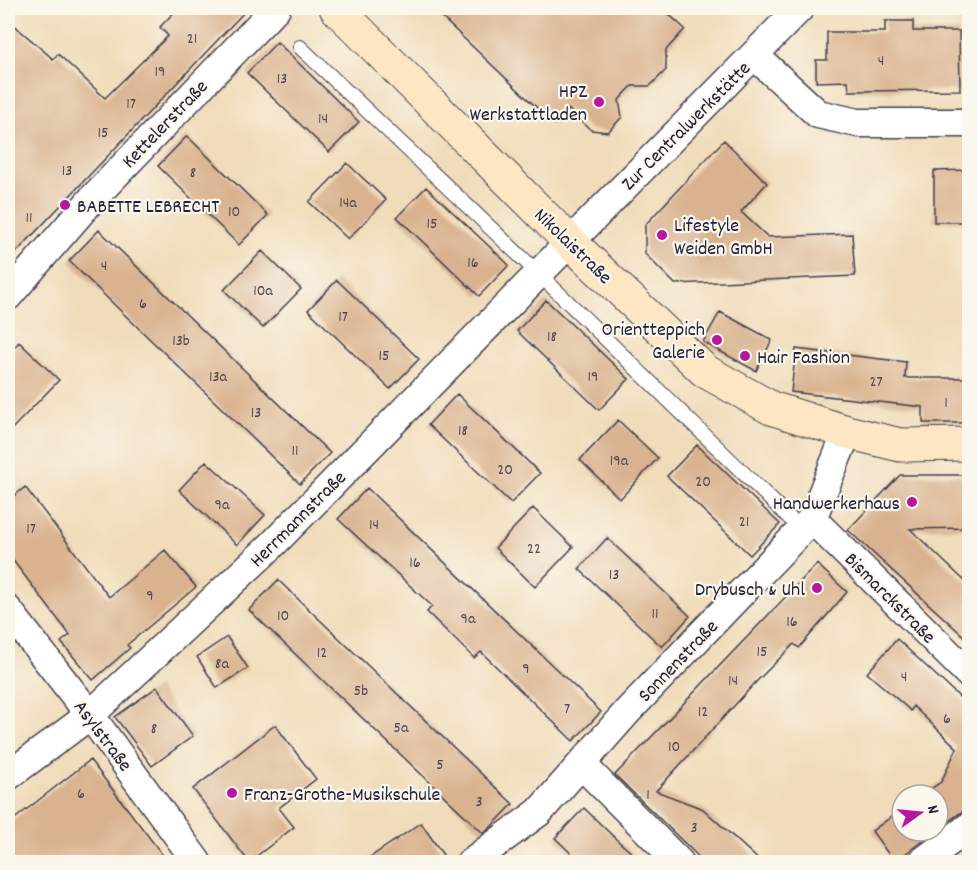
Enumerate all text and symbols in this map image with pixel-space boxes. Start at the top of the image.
house number: 21 [187,28,197,51]
house number: 4 [878,50,884,73]
street label: Zur Centralwerkstätte [616,56,758,198]
house number: 19 [155,61,165,84]
house number: 13 [277,68,287,91]
street label: Kettelerstraße [117,74,216,176]
place label: HPZ Werkstattladen [470,79,587,130]
house number: 17 [126,93,136,116]
marker: HPZ Werkstattladen [592,95,606,109]
house number: 14 [318,108,328,131]
house number: 15 [98,122,108,145]
house number: 13 [62,160,72,183]
house number: 8 [190,162,196,185]
house number: 14a [339,192,357,215]
place label: BABETTE LEBRECHT [77,194,219,222]
marker: BABETTE LEBRECHT [58,198,72,212]
house number: 10 [228,201,240,224]
street label: Nikolaistraße [526,203,618,292]
house number: 11 [25,207,33,230]
house number: 15 [427,213,437,236]
place label: Lifestyle Weiden GmbH [674,213,773,264]
marker: Lifestyle Weiden GmbH [655,228,669,242]
house number: 16 [467,252,479,275]
house number: 4 [101,255,107,278]
house number: 10a [253,280,273,303]
house number: 6 [139,293,147,316]
house number: 17 [338,306,348,329]
place label: Orientteppich Galerie [602,317,705,368]
house number: 18 [547,326,557,349]
house number: 13b [172,330,190,353]
marker: Orientteppich Galerie [710,333,724,347]
house number: 15 [379,345,389,368]
place label: Hair Fashion [757,345,850,373]
marker: Hair Fashion [738,349,752,363]
house number: 13a [209,366,228,389]
house number: 19 [588,366,598,389]
house number: 27 [869,371,883,394]
house number: 1 [944,392,948,415]
house number: 13 [251,402,261,425]
house number: 18 [458,420,468,443]
house number: 11 [291,440,299,463]
house number: 19a [610,450,629,473]
house number: 20 [497,459,513,482]
street label: Herrmannstraße [245,465,354,575]
house number: 20 [695,471,711,494]
place label: Handwerkerhaus [773,491,900,519]
house number: 9a [215,494,230,517]
marker: Handwerkerhaus [905,495,919,509]
house number: 21 [739,511,749,534]
house number: 14 [369,514,379,537]
house number: 17 [26,518,36,541]
house number: 22 [527,538,541,561]
street label: Bismarckstraße [837,547,941,651]
house number: 16 [409,552,421,575]
house number: 13 [609,564,619,587]
place label: Drybusch & Uhl [695,577,805,605]
marker: Drybusch & Uhl [810,581,824,595]
house number: 9 [146,585,154,608]
house number: 11 [651,603,659,626]
house number: 10 [277,605,289,628]
house number: 9a [461,608,476,631]
house number: 16 [786,611,798,634]
street label: Sonnenstraße [633,614,726,710]
house number: 15 [757,641,767,664]
house number: 12 [317,642,327,665]
house number: 8a [215,653,229,676]
house number: 9 [522,658,530,681]
house number: 4 [901,666,907,689]
house number: 14 [728,670,738,693]
house number: 5b [354,680,368,703]
street label: Asylstraße [65,695,138,779]
house number: 7 [564,698,570,721]
house number: 12 [698,701,708,724]
house number: 6 [943,708,951,731]
house number: 5a [394,717,409,740]
house number: 8 [151,718,157,741]
house number: 10 [668,736,680,759]
house number: 5 [436,754,444,777]
place label: Franz-Grothe-Musikschule [244,782,441,810]
house number: 6 [77,783,85,806]
north arrow [890,783,950,843]
house number: 1 [646,784,650,807]
marker: Franz-Grothe-Musikschule [225,786,239,800]
house number: 3 [475,791,483,814]
text: N [920,803,944,817]
house number: 3 [690,817,698,840]

